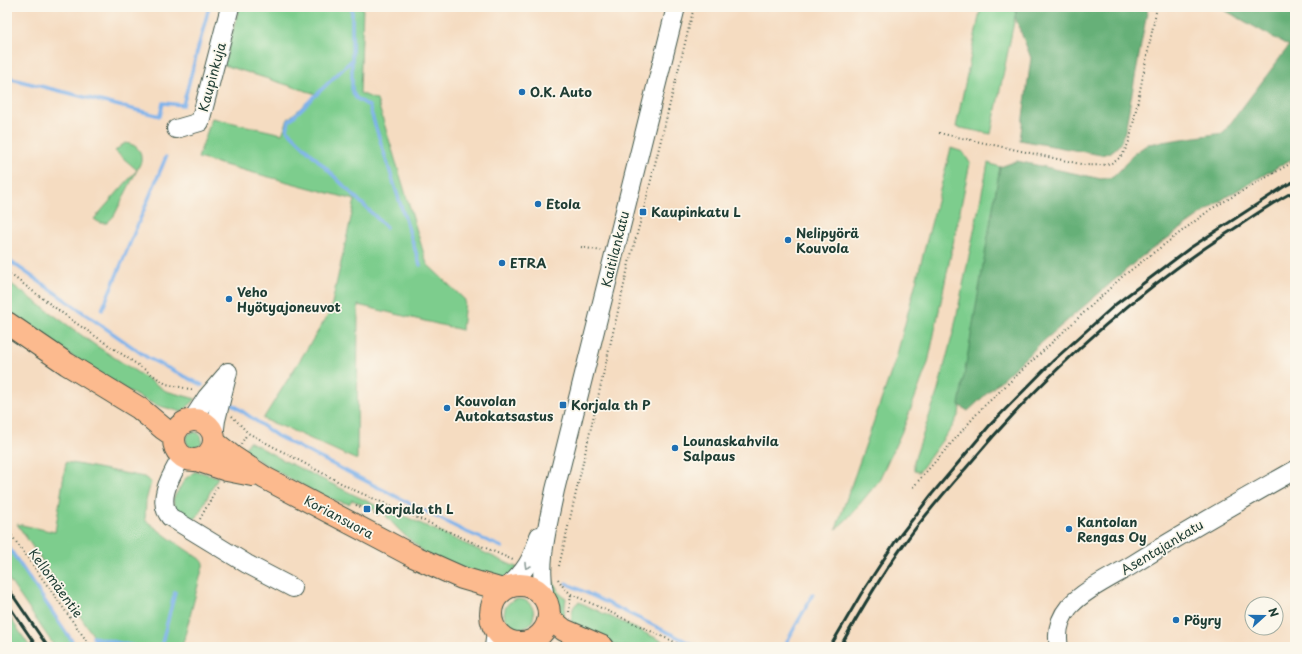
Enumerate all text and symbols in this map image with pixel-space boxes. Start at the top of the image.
street label: Kaupinkuja [193,39,230,114]
place label: O.K. Auto [530,82,592,101]
marker: O.K. Auto [517,87,527,97]
place label: Etola [546,194,581,213]
marker: Etola [533,199,543,209]
place label: Kaupinkatu L [651,202,741,221]
marker: Kaupinkatu L [638,207,648,217]
street label: Kaitilankatu [596,209,633,289]
place label: Nelipyörä Kouvola [796,223,859,257]
marker: Nelipyörä Kouvola [783,235,793,245]
place label: ETRA [510,253,546,272]
marker: ETRA [497,258,507,268]
place label: Veho Hyötyajoneuvot [237,282,341,316]
marker: Veho Hyötyajoneuvot [224,294,234,304]
place label: Kouvolan Autokatsastus [455,391,553,425]
place label: Korjala th P [571,395,651,414]
marker: Korjala th P [558,400,568,410]
marker: Kouvolan Autokatsastus [442,403,452,413]
place label: Lounaskahvila Salpaus [683,431,779,465]
marker: Lounaskahvila Salpaus [670,443,680,453]
street label: Koriansuora [301,490,377,543]
place label: Korjala th L [375,499,454,518]
marker: Korjala th L [362,504,372,514]
place label: Kantolan Rengas Oy [1077,512,1147,546]
street label: Asentajankatu [1117,514,1207,579]
marker: Kantolan Rengas Oy [1064,524,1074,534]
street label: Kellomäentie [25,544,88,621]
one-way arrow [524,562,531,569]
north arrow [1244,596,1284,636]
text: N [1264,605,1283,620]
place label: Pöyry [1184,610,1221,629]
marker: Pöyry [1171,615,1181,625]

